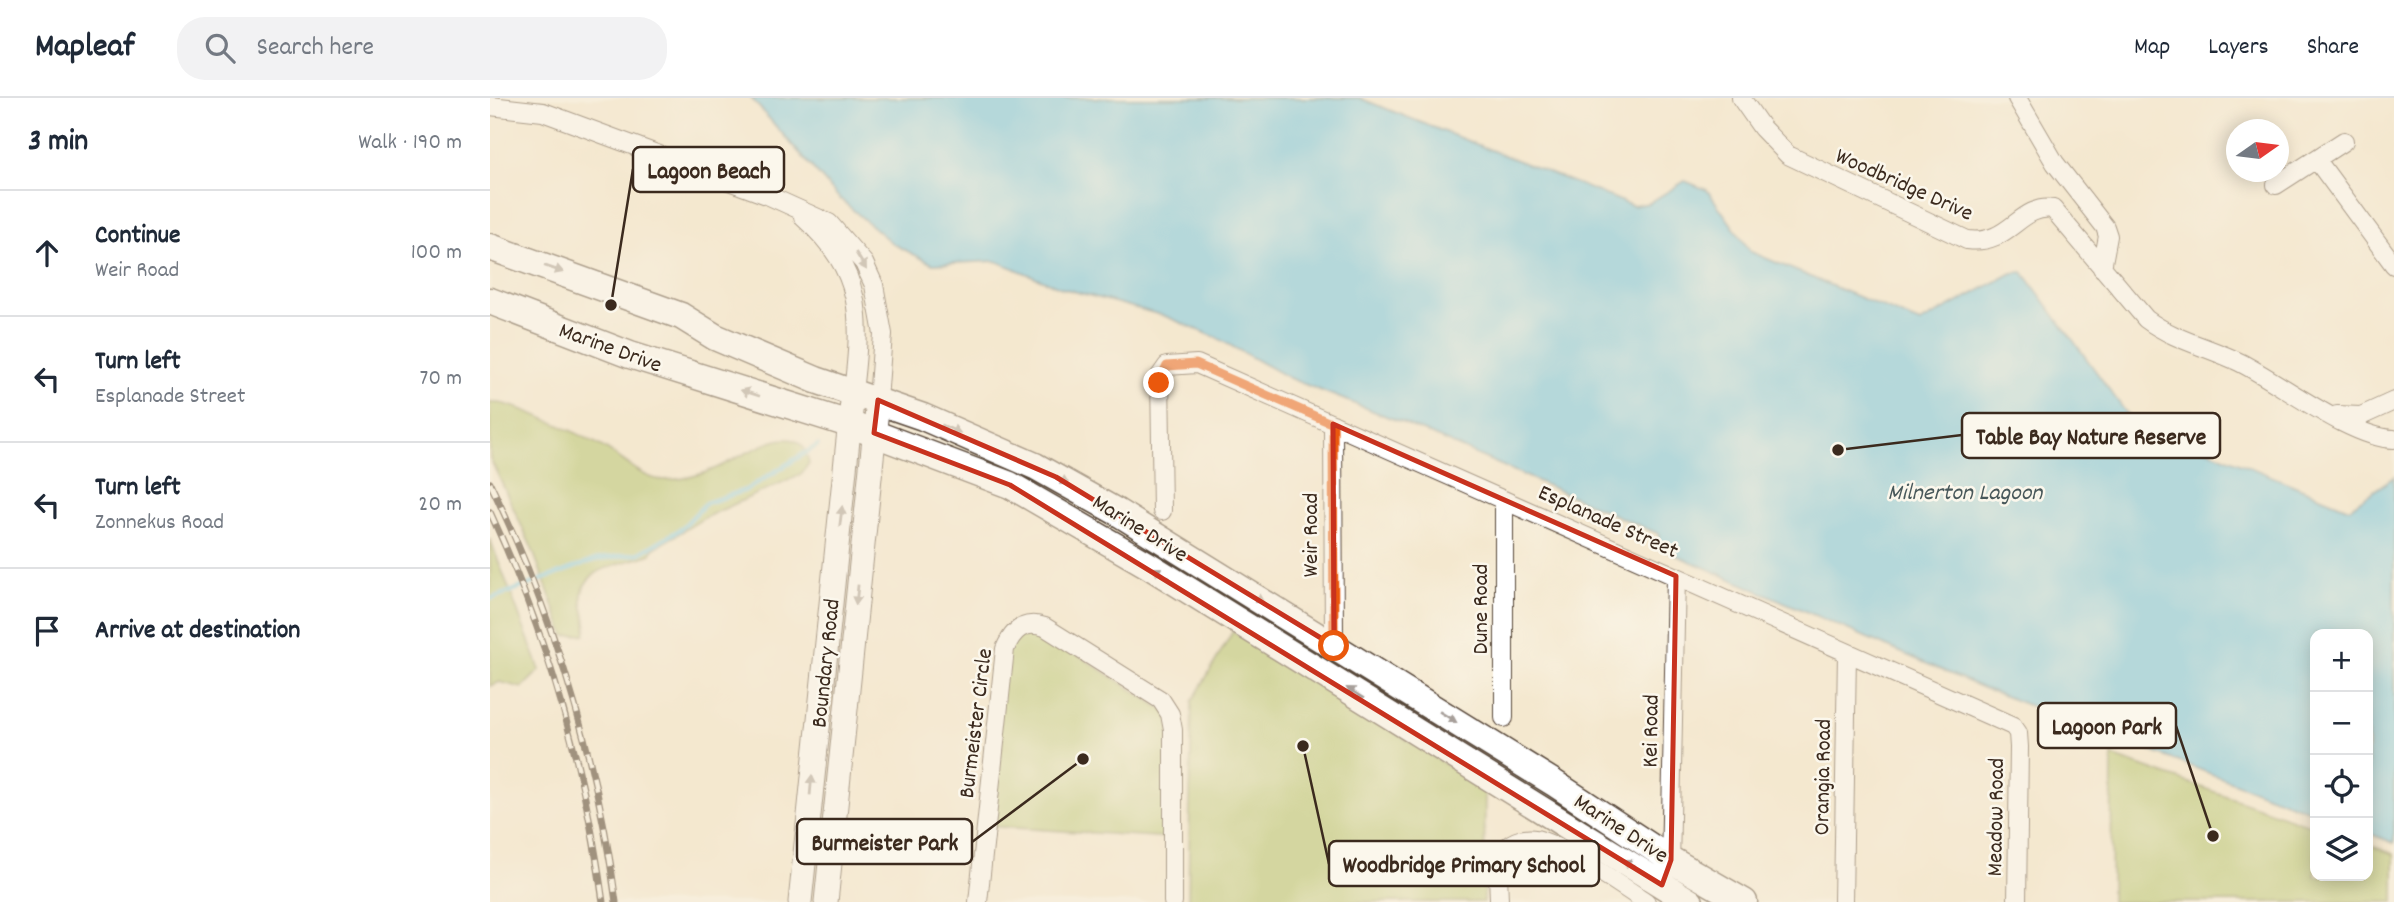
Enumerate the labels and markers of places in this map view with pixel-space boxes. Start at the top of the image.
callout: Lagoon Beach [633,147,784,192]
callout: Table Bay Nature Reserve [1962,413,2220,458]
callout: Lagoon Park [2038,703,2176,748]
callout: Burmeister Park [797,819,972,864]
callout: Woodbridge Primary School [1329,841,1599,886]

